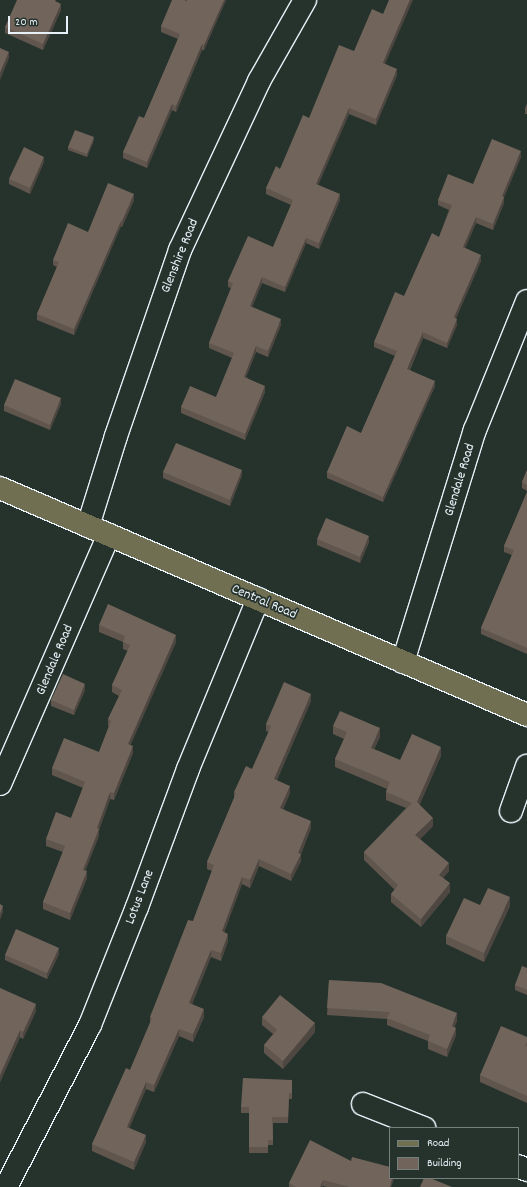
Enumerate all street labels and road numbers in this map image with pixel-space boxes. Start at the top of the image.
street label: Glenshire Road [157,216,203,296]
street label: Glendale Road [441,442,479,518]
street label: Central Road [229,581,299,623]
street label: Glendale Road [33,622,77,698]
street label: Lotus Lane [122,867,158,927]

